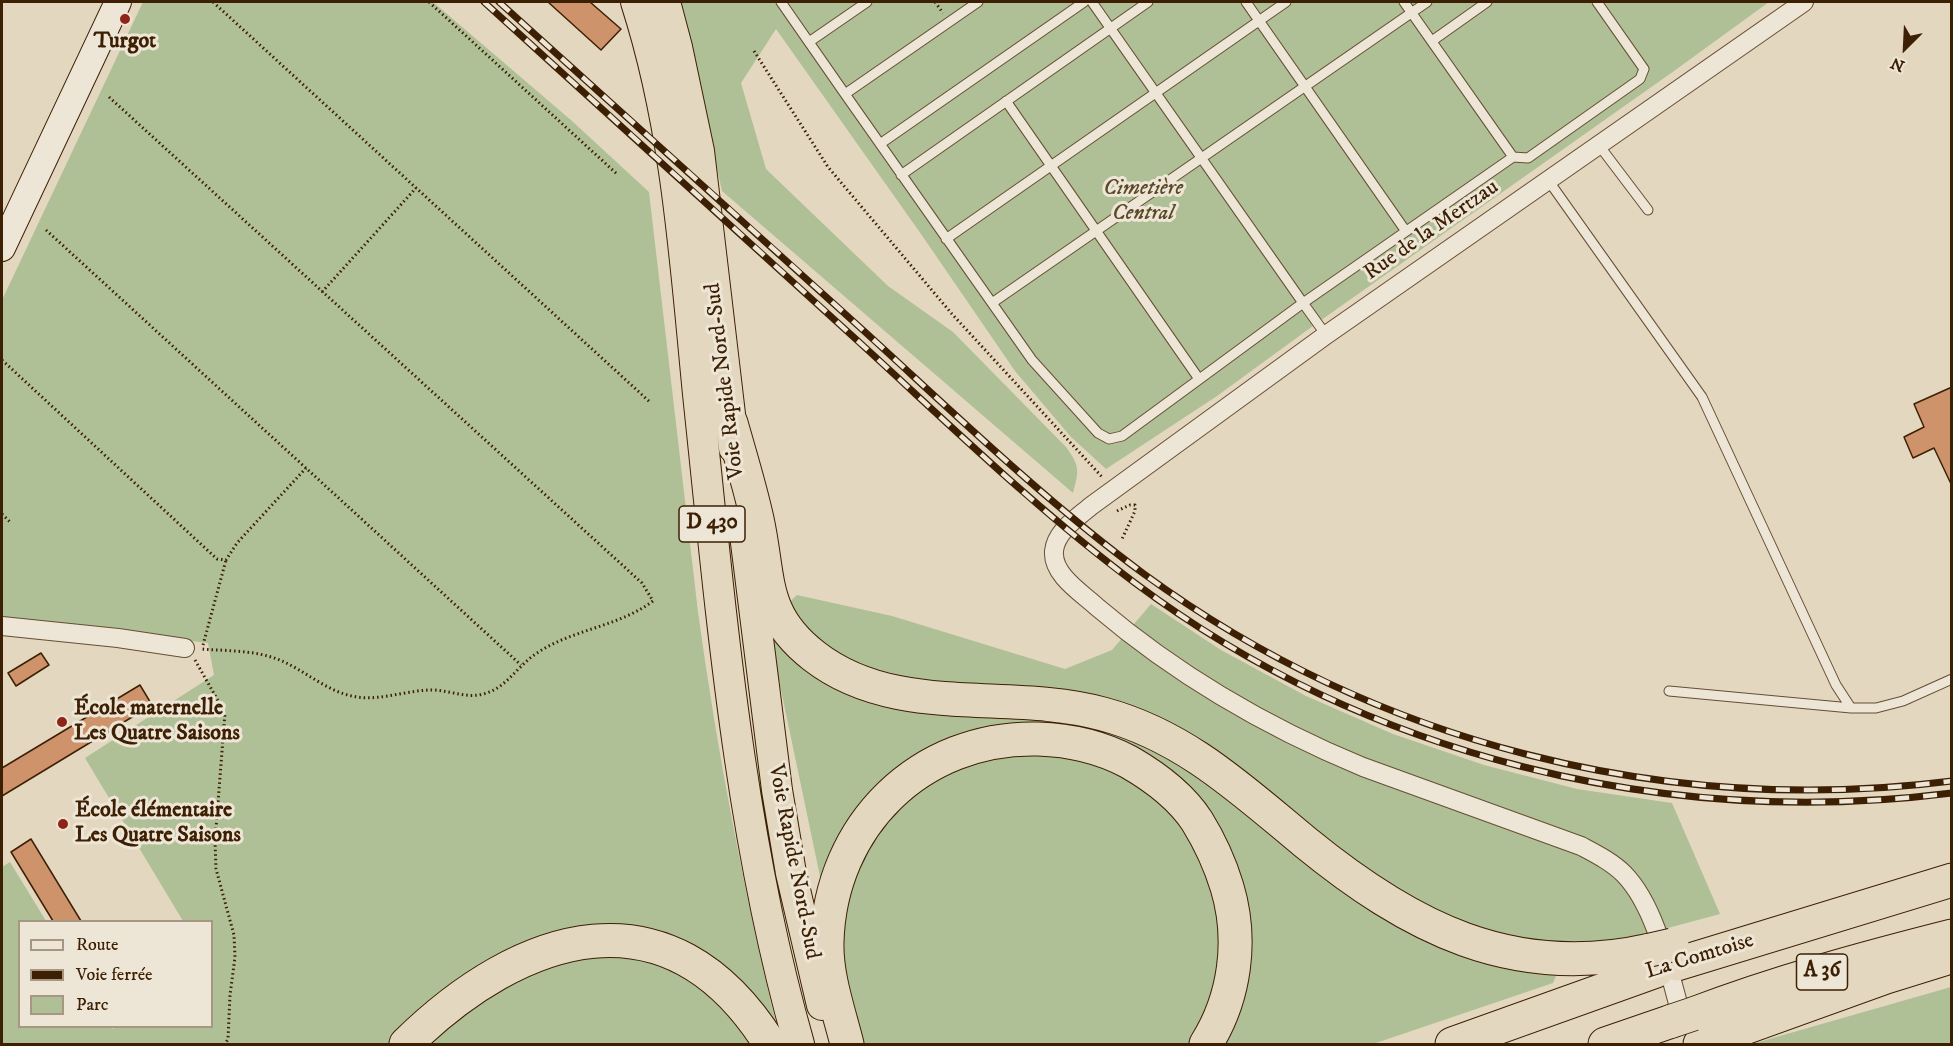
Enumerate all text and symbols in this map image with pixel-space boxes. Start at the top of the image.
marker: Turgot [118,12,132,26]
north arrow [1875,18,1935,78]
place label: Turgot [94,29,156,55]
text: N [1888,53,1908,76]
street label: Rue de la Mertzau [1360,175,1504,287]
park label: Cimetière Central [1103,176,1183,228]
street label: Voie Rapide Nord-Sud [701,281,751,481]
road number: D 430 [679,506,745,542]
place label: École maternelle Les Quatre Saisons [74,696,240,748]
marker: École maternelle Les Quatre Saisons [55,715,69,729]
street label: Voie Rapide Nord-Sud [761,762,825,962]
place label: École élémentaire Les Quatre Saisons [75,798,241,849]
marker: École élémentaire Les Quatre Saisons [56,817,70,831]
legend [18,920,213,1028]
street label: La Comtoise [1643,928,1757,986]
text: Route [76,934,119,956]
road number: A 36 [1796,954,1848,990]
text: Voie ferrée [76,964,153,986]
text: Parc [76,994,108,1016]

